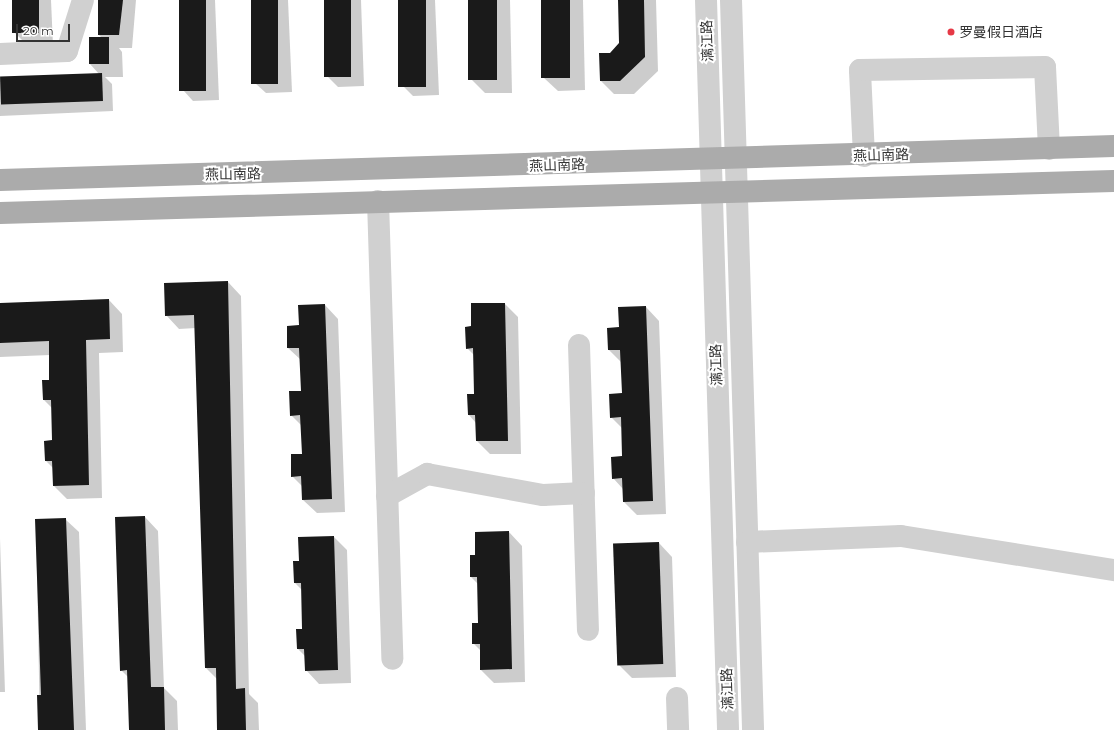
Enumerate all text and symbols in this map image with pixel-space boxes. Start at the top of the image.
scale bar [18,16,72,42]
street label: 漓江路 [698,20,716,62]
text: 20 m [23,23,54,38]
place label: 罗曼假日酒店 [959,24,1043,40]
marker: 罗曼假日酒店 [946,27,956,37]
street label: 燕山南路 [853,146,909,164]
street label: 燕山南路 [529,156,585,174]
street label: 燕山南路 [205,165,261,183]
street label: 漓江路 [707,344,725,386]
street label: 漓江路 [718,668,736,710]

